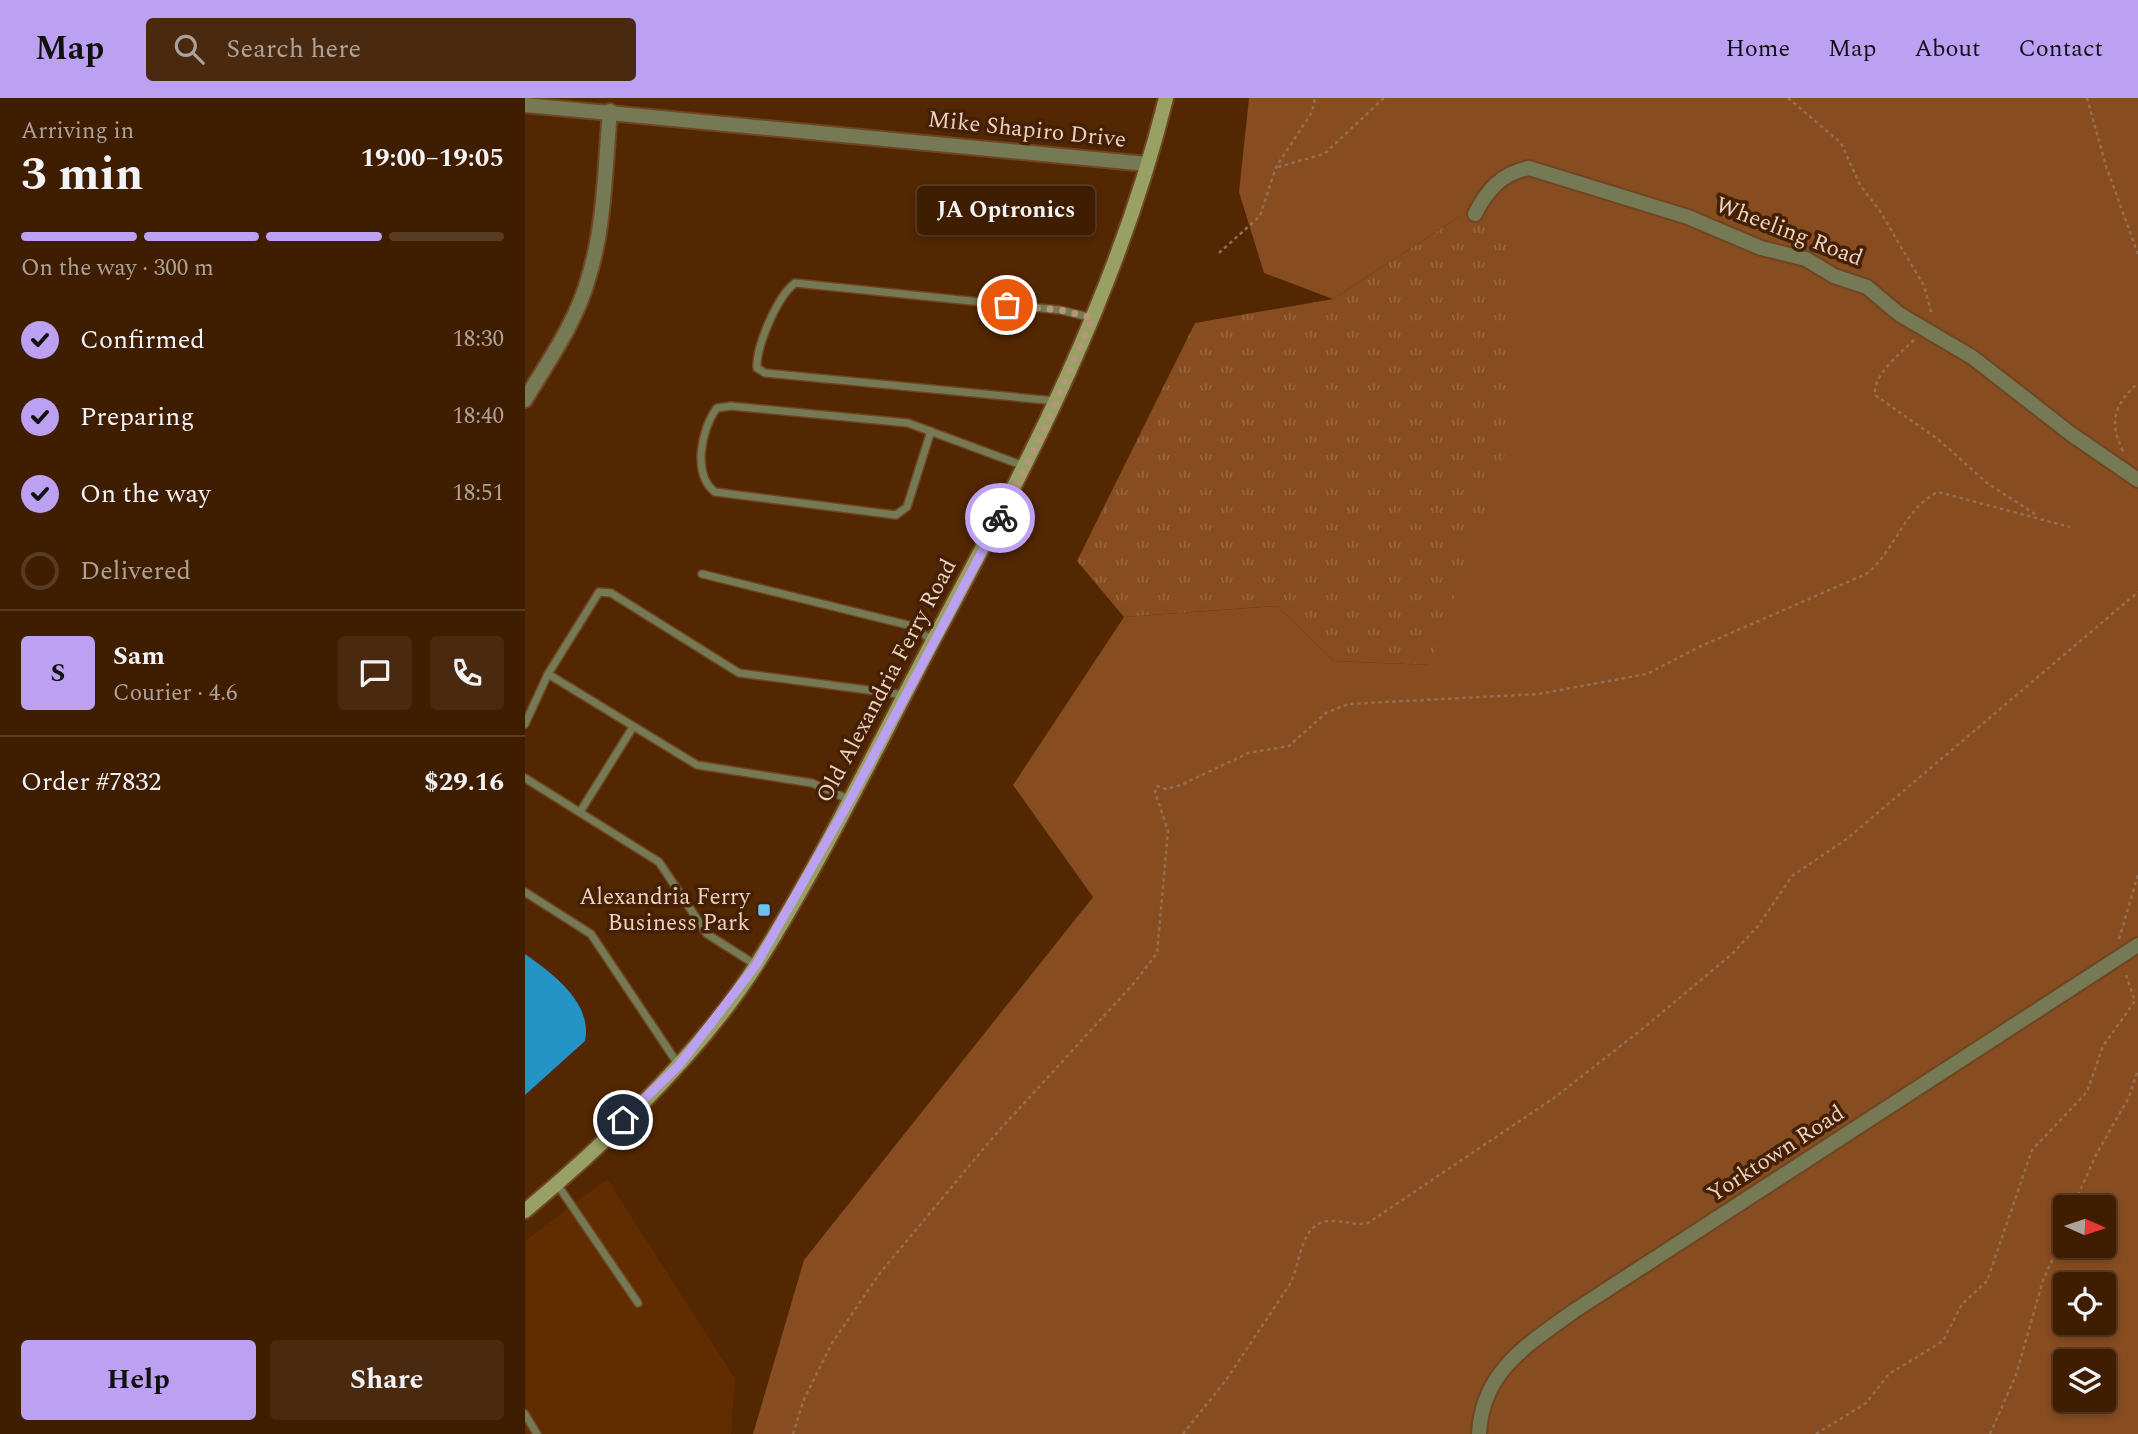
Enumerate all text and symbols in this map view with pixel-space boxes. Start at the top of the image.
search box [146,18,636,81]
text: Map [35,24,104,74]
text: Search here [226,29,361,69]
icon: search [170,30,208,68]
text: Home [1725,31,1790,67]
text: Map [1828,31,1876,67]
text: About [1914,31,1980,67]
text: Contact [2018,31,2103,67]
street label: Mike Shapiro Drive [926,102,1128,158]
text: Arriving in [21,114,134,149]
text: 19:00–19:05 [360,138,504,178]
text: 3 min [21,140,143,210]
callout: JA Optronics [918,186,1096,235]
street label: Wheeling Road [1710,188,1868,276]
text: JA Optronics [937,193,1075,228]
text: On the way · 300 m [21,251,214,286]
pin [977,275,1037,335]
icon: bag [988,286,1026,324]
text: Confirmed [80,320,205,360]
icon: check [21,321,59,359]
text: 18:30 [452,322,504,357]
text: Preparing [80,397,194,437]
icon: check [21,398,59,436]
text: 18:40 [452,399,504,434]
text: On the way [80,474,211,514]
icon: check [21,475,59,513]
text: 18:51 [452,476,504,511]
courier [965,483,1035,553]
icon: bike [981,499,1019,537]
text: Delivered [80,551,191,591]
street label: Old Alexandria Ferry Road [808,552,966,809]
text: Sam [113,636,165,676]
button: chat [338,636,412,710]
button: phone [430,636,504,710]
text: S [51,653,65,693]
text: Courier · 4.6 [113,676,238,711]
text: Order #7832 [21,762,161,802]
text: $29.16 [424,762,504,802]
place label: Alexandria Ferry Business Park [579,880,751,941]
marker: Alexandria Ferry Business Park [756,902,772,918]
pin [593,1090,653,1150]
street label: Yorktown Road [1700,1096,1852,1212]
icon: home [604,1101,642,1139]
north arrow [2053,1195,2116,1258]
map controls [2053,1195,2116,1412]
button: locate [2053,1272,2116,1335]
button: Help [21,1340,256,1420]
button: Share [270,1340,504,1420]
button: layers [2053,1349,2116,1412]

